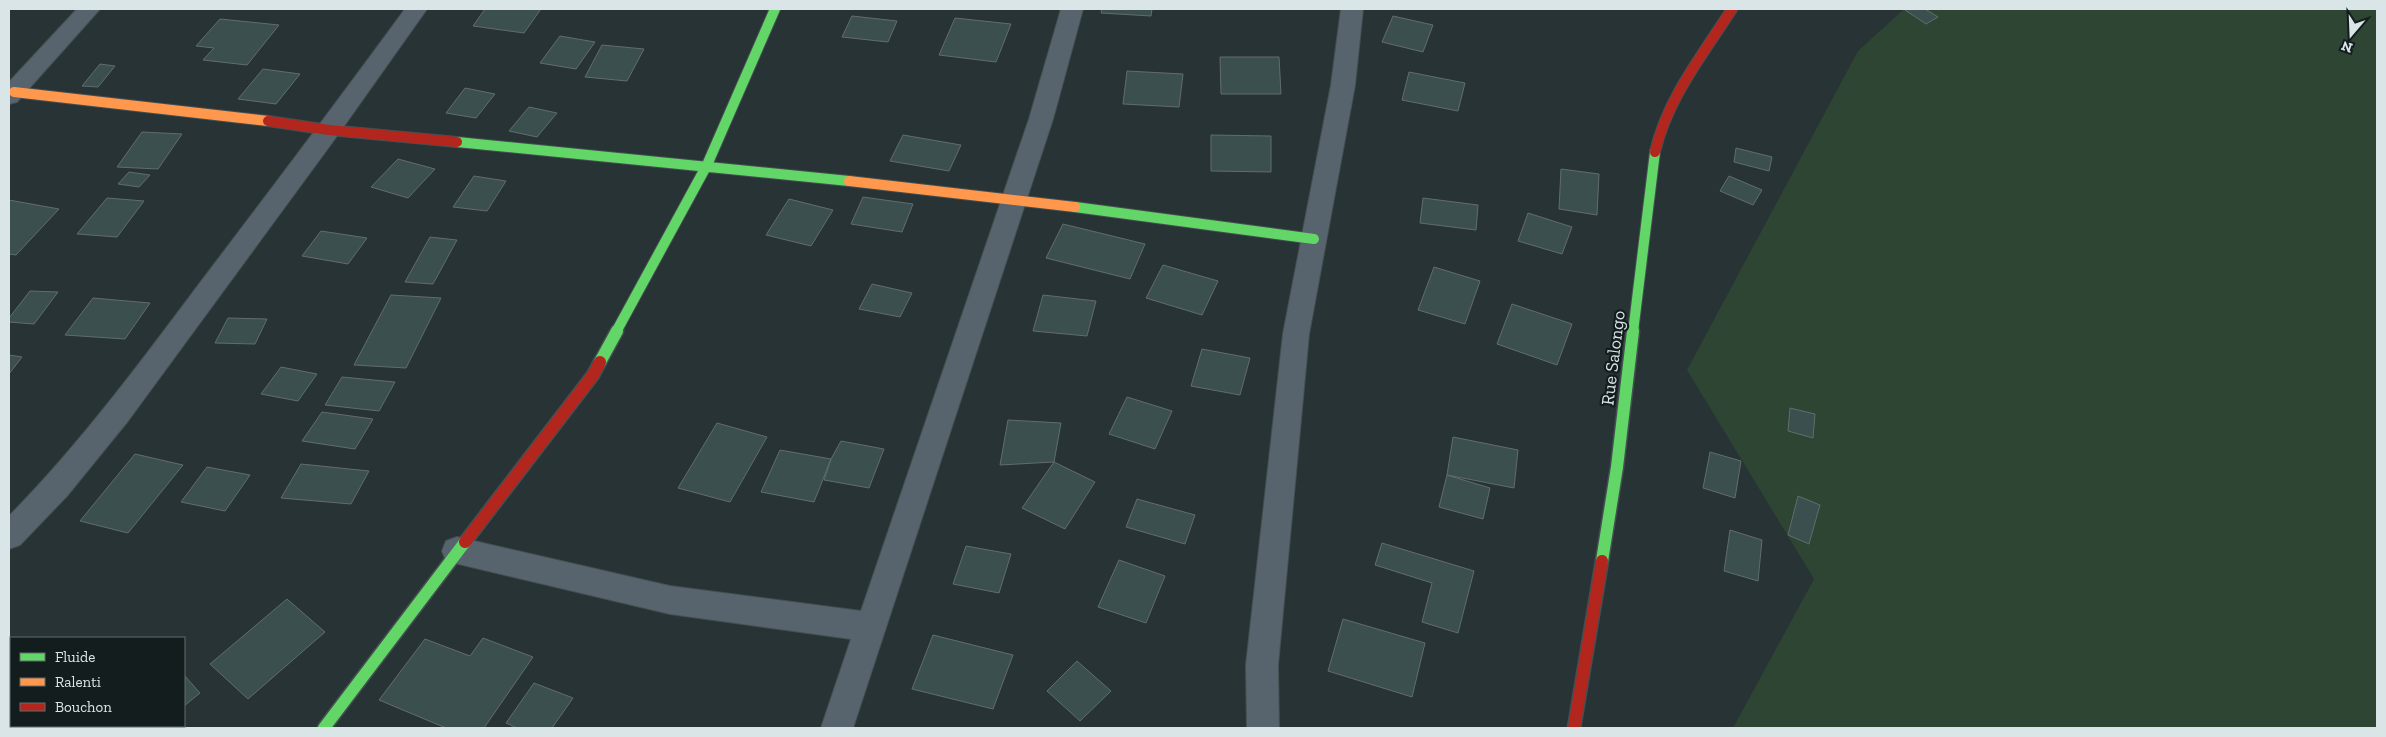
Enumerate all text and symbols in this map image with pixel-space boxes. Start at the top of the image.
north arrow [2326,10,2376,60]
text: N [2339,37,2355,57]
street label: Rue Salongo [1596,309,1630,407]
legend [10,637,185,727]
text: Fluide [55,648,95,666]
text: Ralenti [55,673,101,691]
text: Bouchon [55,698,112,716]

